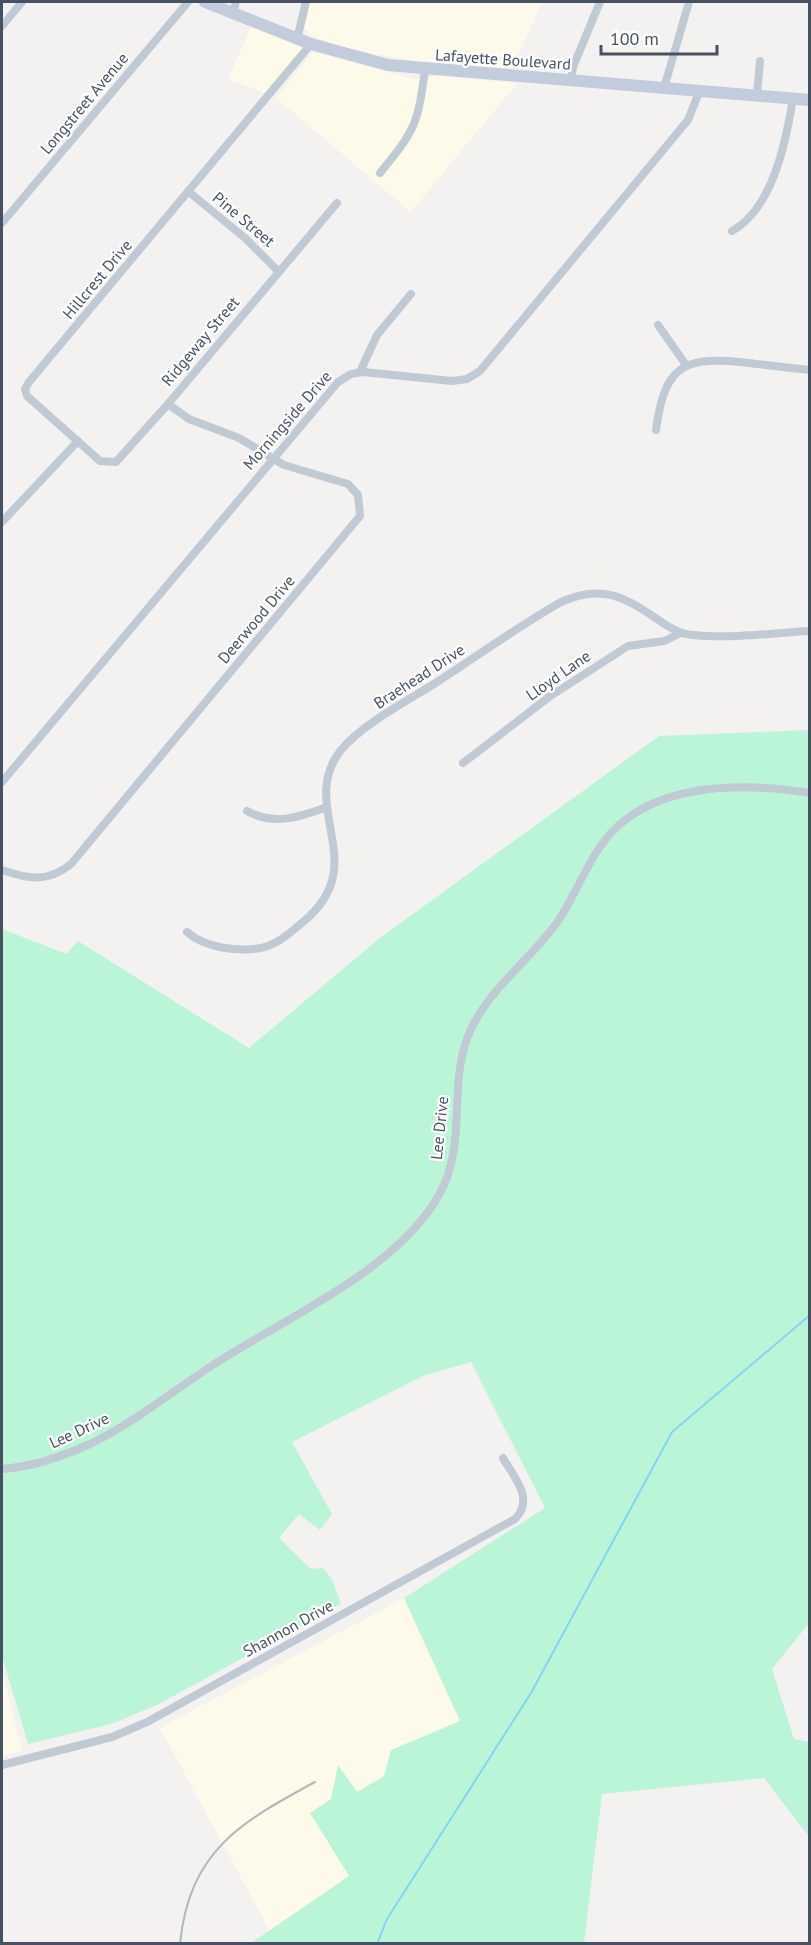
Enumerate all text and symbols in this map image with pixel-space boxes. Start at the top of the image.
scale bar [601,18,716,56]
text: 100 m [610,27,659,50]
street label: Lafayette Boulevard [434,44,572,74]
street label: Longstreet Avenue [36,48,132,158]
street label: Pine Street [209,187,280,251]
street label: Hillcrest Drive [58,235,136,323]
street label: Ridgeway Street [157,292,244,390]
street label: Morningside Drive [238,366,336,474]
street label: Deerwood Drive [213,571,299,667]
street label: Braehead Drive [370,639,468,713]
street label: Lloyd Lane [522,645,594,705]
street label: Lee Drive [426,1095,452,1161]
street label: Lee Drive [46,1408,112,1452]
street label: Shannon Drive [239,1595,337,1661]

